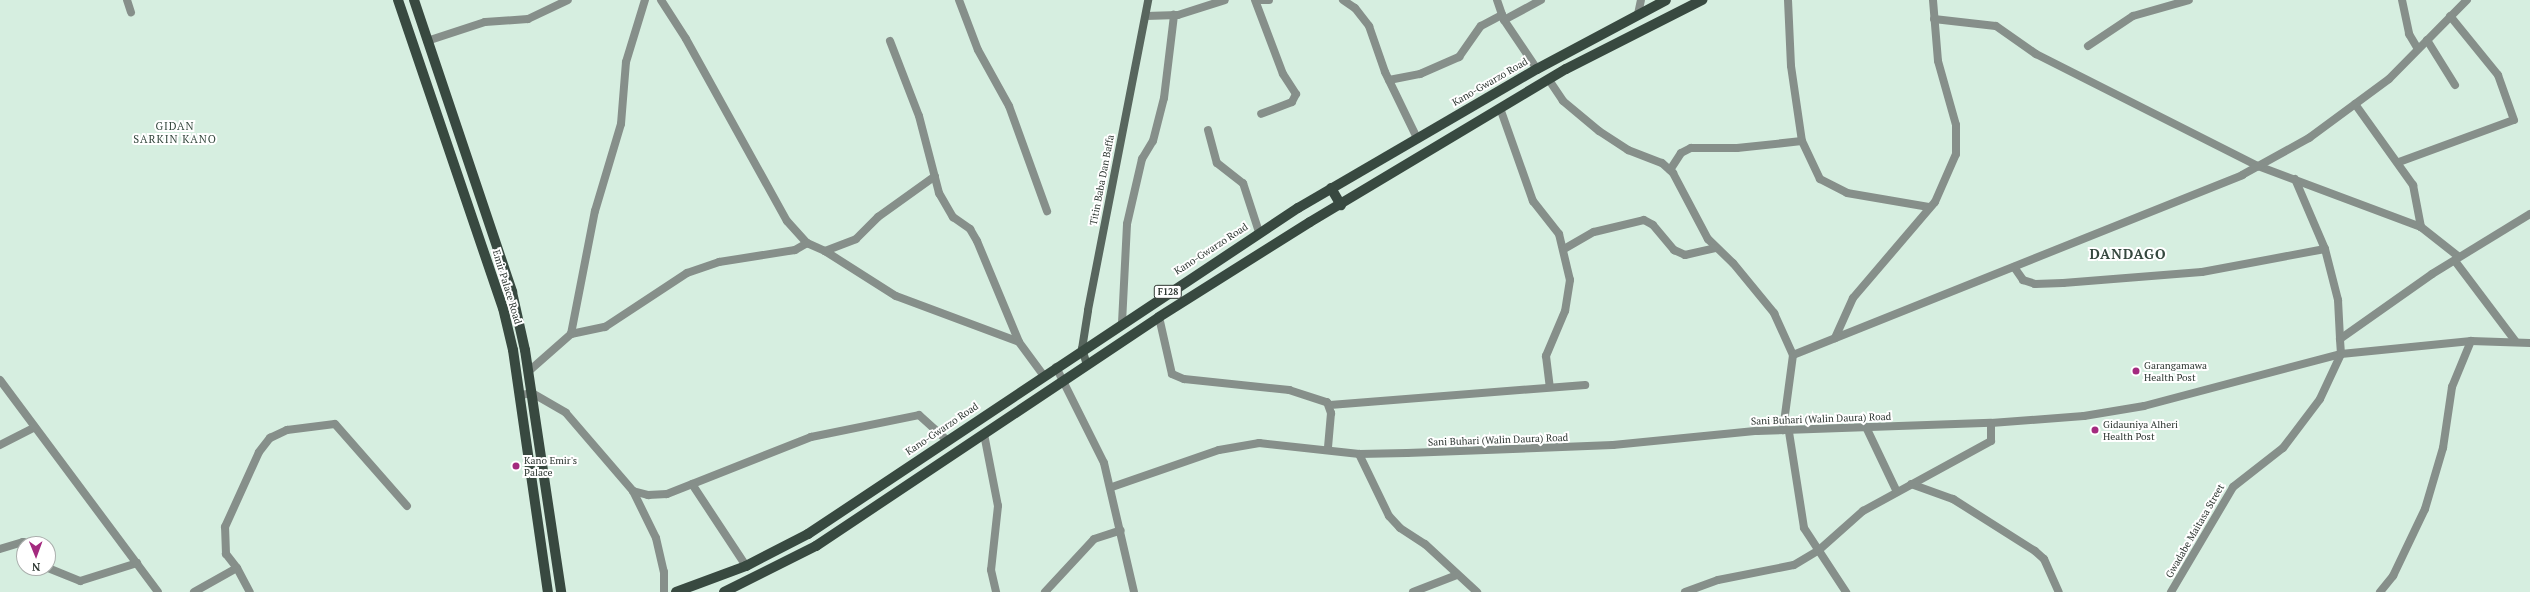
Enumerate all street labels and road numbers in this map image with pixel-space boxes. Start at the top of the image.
street label: Kano-Gwarzo Road [1450,55,1530,109]
street label: Titin Baba Dan Baffa [1087,134,1117,226]
street label: Kano-Gwarzo Road [1172,221,1250,277]
street label: Emir Palace Road [490,248,524,326]
road number: F128 [1153,285,1183,299]
street label: Kano-Gwarzo Road [903,400,981,458]
street label: Sani Buhari (Walin Daura) Road [1751,411,1891,427]
street label: Sani Buhari (Walin Daura) Road [1428,432,1568,448]
street label: Gwadabe Maitasa Street [2163,482,2227,580]

